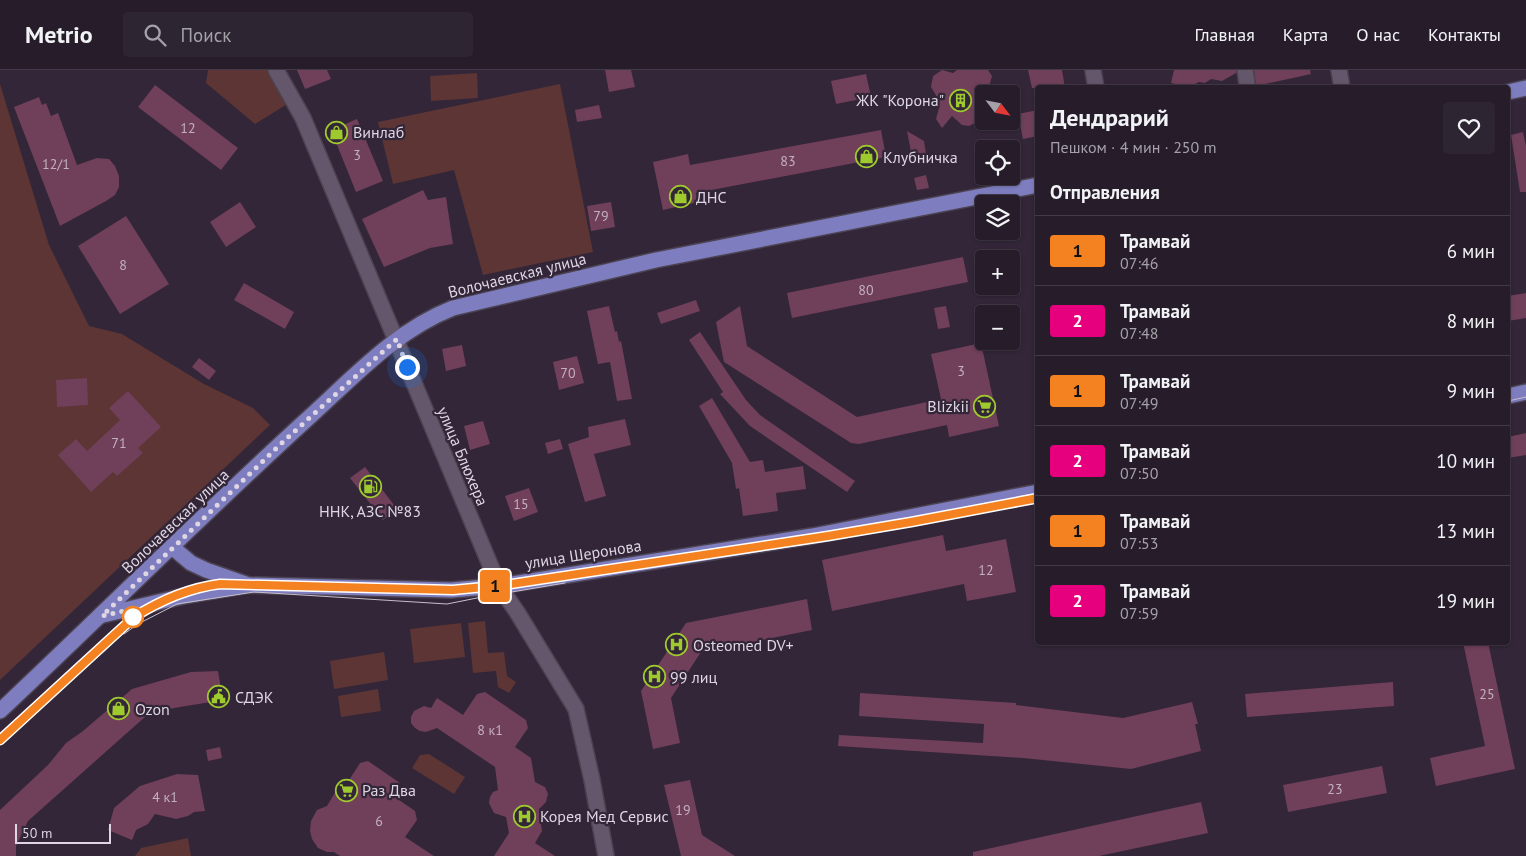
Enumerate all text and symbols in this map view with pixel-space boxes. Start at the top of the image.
search box [123,12,473,57]
text: Metrio [25,19,93,50]
icon: search [141,21,169,49]
text: Поиск [181,23,231,47]
text: Главная [1194,23,1255,46]
text: Карта [1283,23,1328,46]
text: О нас [1356,23,1400,46]
text: Контакты [1428,23,1501,46]
north arrow [975,85,1020,130]
map controls [975,85,1020,350]
building icon: ЖК "Корона" [948,88,972,112]
place label: ЖК "Корона" [855,90,944,110]
text: Дендрарий [1050,102,1169,133]
button: heart [1443,102,1495,154]
house number: 12 [180,119,196,137]
shop icon: Винлаб [325,120,349,144]
place label: Винлаб [353,122,404,142]
text: Пешком · 4 мин · 250 m [1050,137,1217,157]
button: locate [975,140,1020,185]
shop icon: Клубничка [855,145,879,169]
house number: 3 [353,146,361,164]
place label: Клубничка [883,147,958,167]
house number: 83 [780,152,796,170]
house number: 12/1 [42,155,70,173]
text: Отправления [1050,180,1160,204]
shop icon: ДНС [668,185,692,209]
place label: ДНС [696,187,727,207]
button: layers [975,195,1020,240]
house number: 79 [593,207,609,225]
text: Трамвай [1120,229,1190,253]
text: 1 [1072,239,1083,262]
text: 6 мин [1447,239,1495,263]
street label: Волочаевская улица [446,248,588,302]
button: + [975,250,1020,295]
text: 07:46 [1120,253,1158,273]
house number: 8 [119,256,127,274]
house number: 80 [858,281,874,299]
text: Трамвай [1120,299,1190,323]
button: − [975,305,1020,350]
text: 2 [1072,309,1083,332]
text: 8 мин [1447,309,1495,333]
text: 07:48 [1120,323,1158,343]
your location [395,355,420,380]
house number: 3 [957,362,965,380]
house number: 70 [560,364,576,382]
text: Трамвай [1120,369,1190,393]
text: 1 [1072,379,1083,402]
text: 9 мин [1447,379,1495,403]
text: 07:49 [1120,393,1158,413]
supermarket icon: Blizkii [973,394,997,418]
place label: Blizkii [927,396,969,416]
street label: улица Блюхера [433,403,493,509]
house number: 71 [111,434,127,452]
text: Трамвай [1120,439,1190,463]
text: 2 [1072,449,1083,472]
text: 10 мин [1436,449,1495,473]
text: 07:50 [1120,463,1158,483]
street label: Волочаевская улица [117,465,233,577]
fuel station icon: ННК, АЗС №83 [358,475,382,499]
house number: 15 [513,495,529,513]
place label: ННК, АЗС №83 [319,501,421,521]
text: Трамвай [1120,509,1190,533]
text: 1 [1072,519,1083,542]
text: 13 мин [1436,519,1495,543]
text: 07:53 [1120,533,1158,553]
street label: улица Шеронова [523,535,643,573]
house number: 12 [978,561,994,579]
line badge: 1 [479,570,511,602]
text: 1 [490,574,500,597]
text: Трамвай [1120,579,1190,603]
text: 2 [1072,589,1083,612]
text: 19 мин [1436,589,1495,613]
text: 07:59 [1120,603,1158,623]
unlabelled marker [122,606,144,628]
hospital icon: Osteomed DV+ [665,633,689,657]
place label: Osteomed DV+ [693,635,794,655]
hospital icon: 99 лиц [642,665,666,689]
place label: 99 лиц [670,667,717,687]
public building icon: СДЭК [207,685,231,709]
house number: 25 [1479,685,1495,703]
place label: СДЭК [235,687,274,707]
shop icon: Ozon [107,697,131,721]
place label: Ozon [135,699,170,719]
house number: 8 к1 [477,721,503,739]
supermarket icon: Раз Два [334,778,358,802]
place label: Раз Два [362,780,416,800]
house number: 23 [1327,780,1343,798]
house number: 4 к1 [152,788,178,806]
house number: 19 [675,801,691,819]
hospital icon: Корея Мед Сервис [512,804,536,828]
place label: Корея Мед Сервис [540,806,669,826]
house number: 6 [375,812,383,830]
scale bar [15,821,111,844]
text: 50 m [22,824,52,842]

